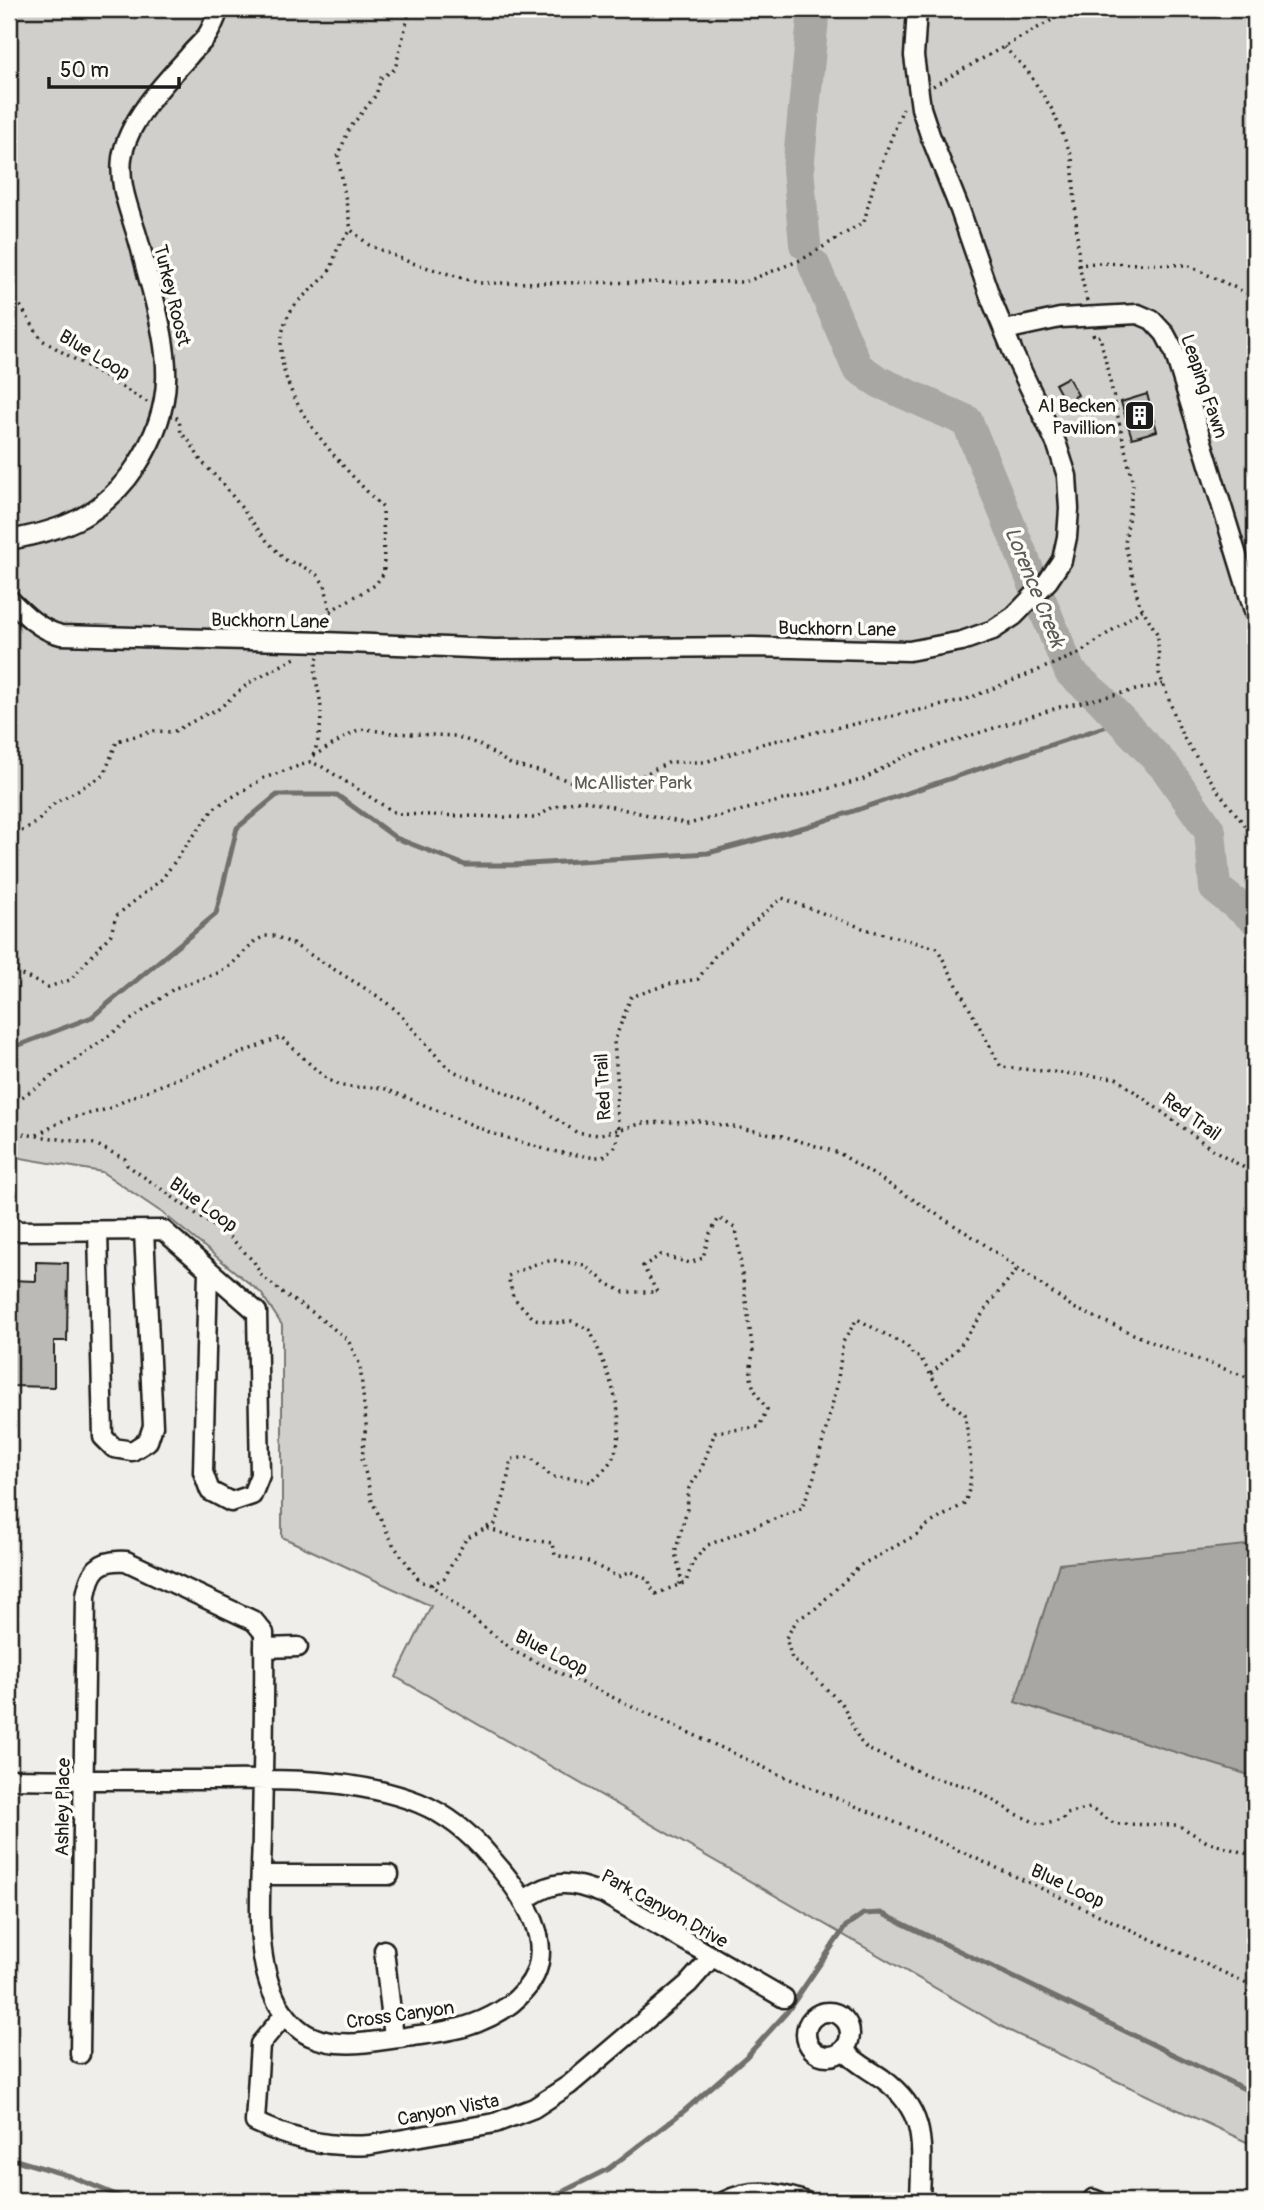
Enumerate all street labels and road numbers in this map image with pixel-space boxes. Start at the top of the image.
street label: Turkey Roost [148,242,196,349]
street label: Blue Loop [55,324,134,385]
street label: Leaping Fawn [1175,331,1233,441]
street label: Buckhorn Lane [211,608,330,634]
street label: Buckhorn Lane [778,616,897,642]
street label: Red Trail [589,1053,617,1121]
street label: Red Trail [1157,1087,1226,1146]
street label: Blue Loop [165,1172,242,1238]
street label: Blue Loop [511,1624,592,1681]
street label: Ashley Place [50,1757,76,1857]
street label: Blue Loop [1027,1858,1108,1913]
street label: Park Canyon Drive [597,1864,733,1954]
street label: Cross Canyon [345,1996,456,2034]
street label: Canyon Vista [395,2088,501,2132]

